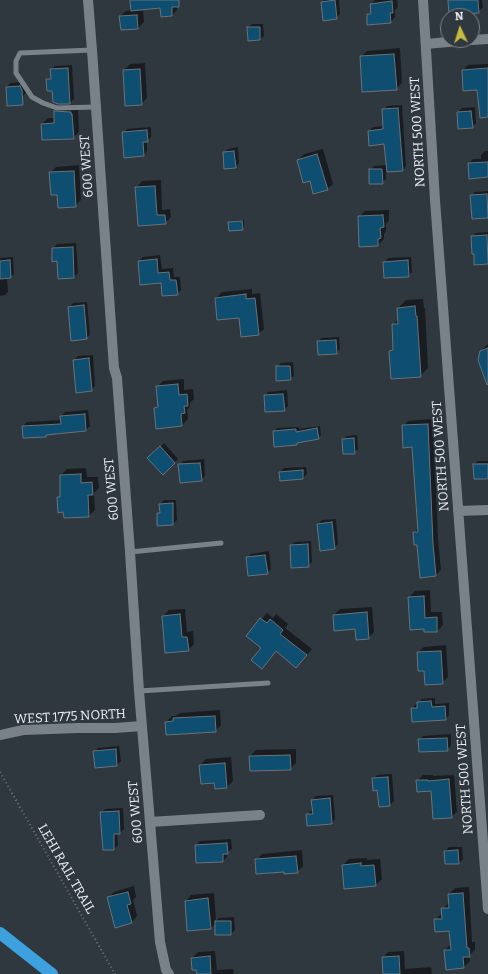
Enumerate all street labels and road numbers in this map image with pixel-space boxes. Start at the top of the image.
street label: NORTH 500 WEST [407,76,429,188]
street label: 600 WEST [77,134,97,198]
street label: NORTH 500 WEST [429,400,453,512]
street label: 600 WEST [101,457,123,521]
street label: WEST 1775 NORTH [14,706,126,728]
street label: NORTH 500 WEST [453,723,477,835]
street label: 600 WEST [125,780,147,844]
street label: LEHI RAIL TRAIL [34,822,98,916]

